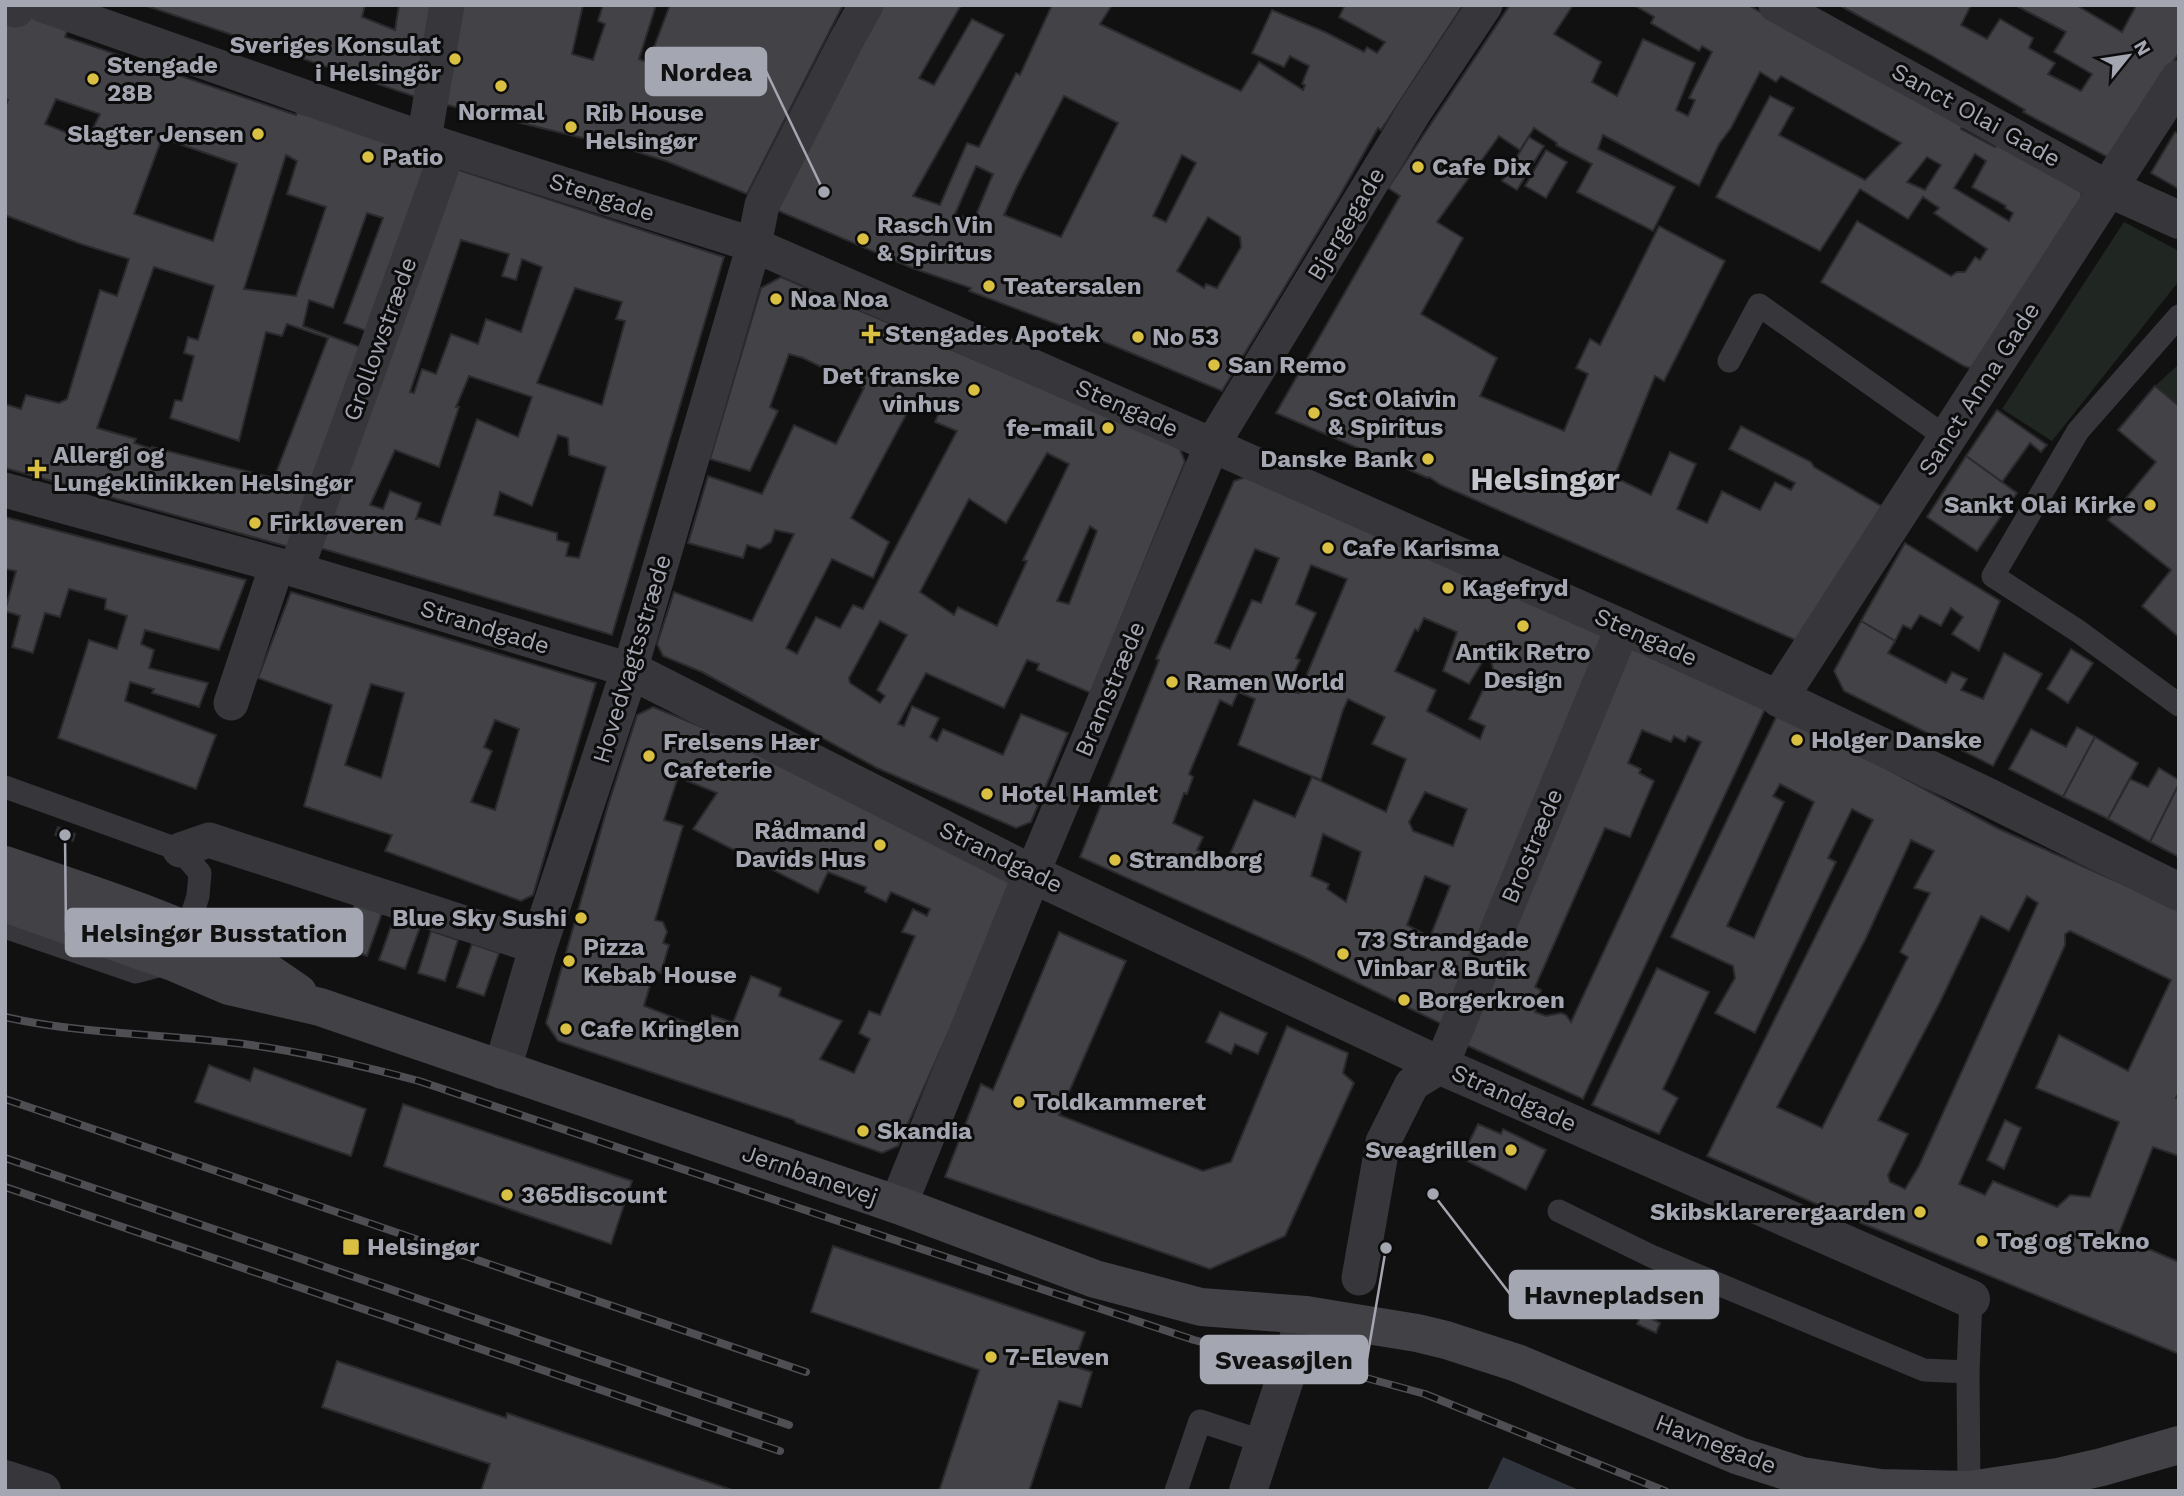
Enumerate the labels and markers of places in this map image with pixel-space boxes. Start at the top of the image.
place label: Sveriges Konsulat i Helsingör [230,31,442,87]
callout: Nordea [646,48,766,95]
place label: Stengade 28B [107,51,218,107]
marker: Sveriges Konsulat i Helsingör [447,51,463,67]
marker: Stengade 28B [85,71,101,87]
marker: Normal [493,78,509,94]
place label: Normal [458,98,545,126]
place label: Rib House Helsingør [585,99,704,155]
marker: Rib House Helsingør [563,119,579,135]
place label: Slagter Jensen [67,120,244,148]
marker: Slagter Jensen [250,126,266,142]
place label: Patio [382,143,443,171]
marker: Patio [360,149,376,165]
place label: Cafe Dix [1432,153,1531,181]
marker: Cafe Dix [1410,159,1426,175]
place label: Rasch Vin & Spiritus [877,211,993,267]
marker: Rasch Vin & Spiritus [855,231,871,247]
place label: Teatersalen [1003,272,1142,300]
marker: Teatersalen [981,278,997,294]
place label: Noa Noa [790,285,888,313]
marker: Noa Noa [768,291,784,307]
place label: Stengades Apotek [885,320,1100,348]
place label: No 53 [1152,323,1219,351]
marker: Stengades Apotek [863,326,879,342]
marker: No 53 [1130,329,1146,345]
place label: San Remo [1228,351,1346,379]
marker: San Remo [1206,357,1222,373]
place label: Det franske vinhus [822,362,960,418]
marker: Det franske vinhus [966,382,982,398]
place label: Sct Olaivin & Spiritus [1328,385,1456,441]
marker: Sct Olaivin & Spiritus [1306,405,1322,421]
place label: fe-mail [1006,414,1094,442]
marker: fe-mail [1100,420,1116,436]
place label: Allergi og Lungeklinikken Helsingør [53,441,354,497]
place label: Danske Bank [1260,445,1414,473]
marker: Danske Bank [1420,451,1436,467]
marker: Allergi og Lungeklinikken Helsingør [27,459,47,479]
place label: Sankt Olai Kirke [1944,491,2136,519]
marker: Sankt Olai Kirke [2142,497,2158,513]
place label: Firkløveren [269,509,404,537]
marker: Firkløveren [247,515,263,531]
place label: Cafe Karisma [1342,534,1500,562]
marker: Cafe Karisma [1320,540,1336,556]
place label: Kagefryd [1462,574,1568,602]
marker: Kagefryd [1440,580,1456,596]
marker: Antik Retro Design [1515,618,1531,634]
place label: Antik Retro Design [1455,638,1591,694]
place label: Ramen World [1186,668,1344,696]
marker: Ramen World [1164,674,1180,690]
place label: Holger Danske [1811,726,1982,754]
place label: Frelsens Hær Cafeterie [663,728,820,784]
marker: Holger Danske [1789,732,1805,748]
marker: Frelsens Hær Cafeterie [641,748,657,764]
place label: Hotel Hamlet [1001,780,1159,808]
marker: Hotel Hamlet [979,786,995,802]
place label: Rådmand Davids Hus [735,817,866,873]
marker: Rådmand Davids Hus [872,837,888,853]
place label: Strandborg [1129,846,1262,874]
marker: Strandborg [1107,852,1123,868]
place label: Blue Sky Sushi [392,904,567,932]
callout: Helsingør Busstation [66,909,362,956]
marker: Blue Sky Sushi [573,910,589,926]
place label: 73 Strandgade Vinbar & Butik [1357,926,1529,982]
place label: Pizza Kebab House [583,933,737,989]
marker: 73 Strandgade Vinbar & Butik [1335,946,1351,962]
marker: Pizza Kebab House [561,953,577,969]
place label: Borgerkroen [1418,986,1565,1014]
marker: Borgerkroen [1396,992,1412,1008]
place label: Cafe Kringlen [580,1015,740,1043]
marker: Cafe Kringlen [558,1021,574,1037]
place label: Toldkammeret [1033,1088,1206,1116]
marker: Toldkammeret [1011,1094,1027,1110]
place label: Skandia [877,1117,972,1145]
marker: Skandia [855,1123,871,1139]
place label: Sveagrillen [1365,1136,1497,1164]
marker: Sveagrillen [1503,1142,1519,1158]
place label: 365discount [521,1181,667,1209]
marker: 365discount [499,1187,515,1203]
place label: Skibsklarerergaarden [1650,1198,1906,1226]
marker: Skibsklarerergaarden [1912,1204,1928,1220]
place label: Tog og Tekno [1996,1227,2150,1255]
place label: Helsingør [367,1233,480,1261]
marker: Tog og Tekno [1974,1233,1990,1249]
marker: Helsingør [341,1237,361,1257]
callout: Havnepladsen [1510,1271,1718,1318]
callout: Sveasøjlen [1201,1336,1367,1383]
place label: 7-Eleven [1005,1343,1109,1371]
marker: 7-Eleven [983,1349,999,1365]

